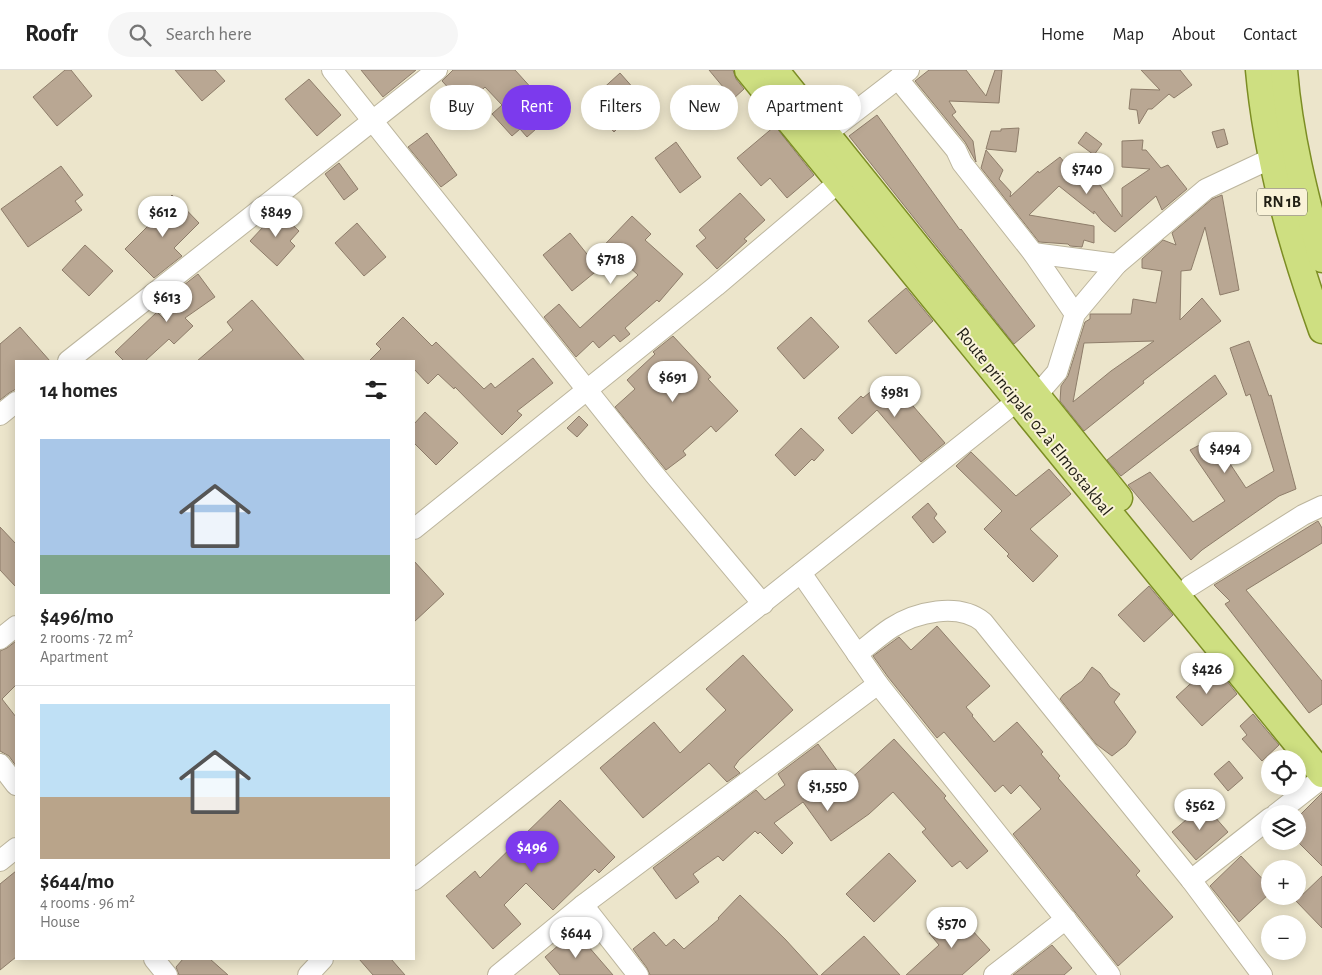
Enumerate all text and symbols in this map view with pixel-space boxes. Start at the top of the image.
search box [108,12,458,57]
icon: search [126,21,154,49]
text: Roofr [25,22,78,46]
text: Search here [166,25,252,44]
text: Home [1041,26,1084,44]
text: Map [1112,26,1144,44]
text: About [1172,26,1215,44]
text: Contact [1243,26,1297,44]
chip: Buy [430,85,492,130]
chip: Rent [502,85,571,130]
chip: Filters [581,85,660,130]
chip: New [670,85,738,130]
chip: Apartment [748,85,861,130]
pin: $740 [1057,152,1117,195]
text: $740 [1072,161,1102,177]
road number: RN 1B [1257,188,1307,216]
pin: $612 [133,196,193,238]
pin: $849 [246,196,306,238]
text: $612 [149,204,177,220]
text: $849 [261,204,291,220]
pin: $718 [581,242,641,285]
text: $718 [597,251,625,267]
pin: $613 [137,280,197,323]
text: $613 [153,289,181,305]
street label: Route principale 02 à Elmostakbal [953,325,1115,519]
pin: $691 [643,360,703,403]
text: $691 [659,369,687,385]
icon: filters [362,376,390,404]
pin: $981 [865,376,925,418]
text: 14 homes [40,380,118,401]
text: $981 [881,384,909,400]
pin: $494 [1195,432,1255,474]
text: $494 [1209,440,1241,456]
icon: home [170,471,260,561]
text: $496/mo [40,606,114,627]
text: 2 rooms · 72 m² [40,630,133,646]
text: Apartment [40,649,108,665]
pin: $426 [1177,652,1237,695]
text: $426 [1192,661,1222,677]
icon: home [170,737,260,827]
map controls [1261,750,1306,960]
button: locate [1261,750,1306,795]
pin: $1,550 [787,770,869,812]
text: $1,550 [809,778,847,794]
pin: $562 [1170,788,1230,831]
text: $562 [1185,797,1215,813]
button: layers [1261,805,1306,850]
pin: $496 [502,830,562,873]
text: $496 [517,839,547,855]
button: + [1261,860,1306,905]
text: $644/mo [40,871,114,892]
text: 4 rooms · 96 m² [40,895,135,911]
pin: $570 [922,906,982,949]
text: House [40,914,80,930]
text: $570 [937,915,967,931]
button: − [1261,915,1306,960]
pin: $644 [546,916,606,959]
text: $644 [560,925,592,941]

